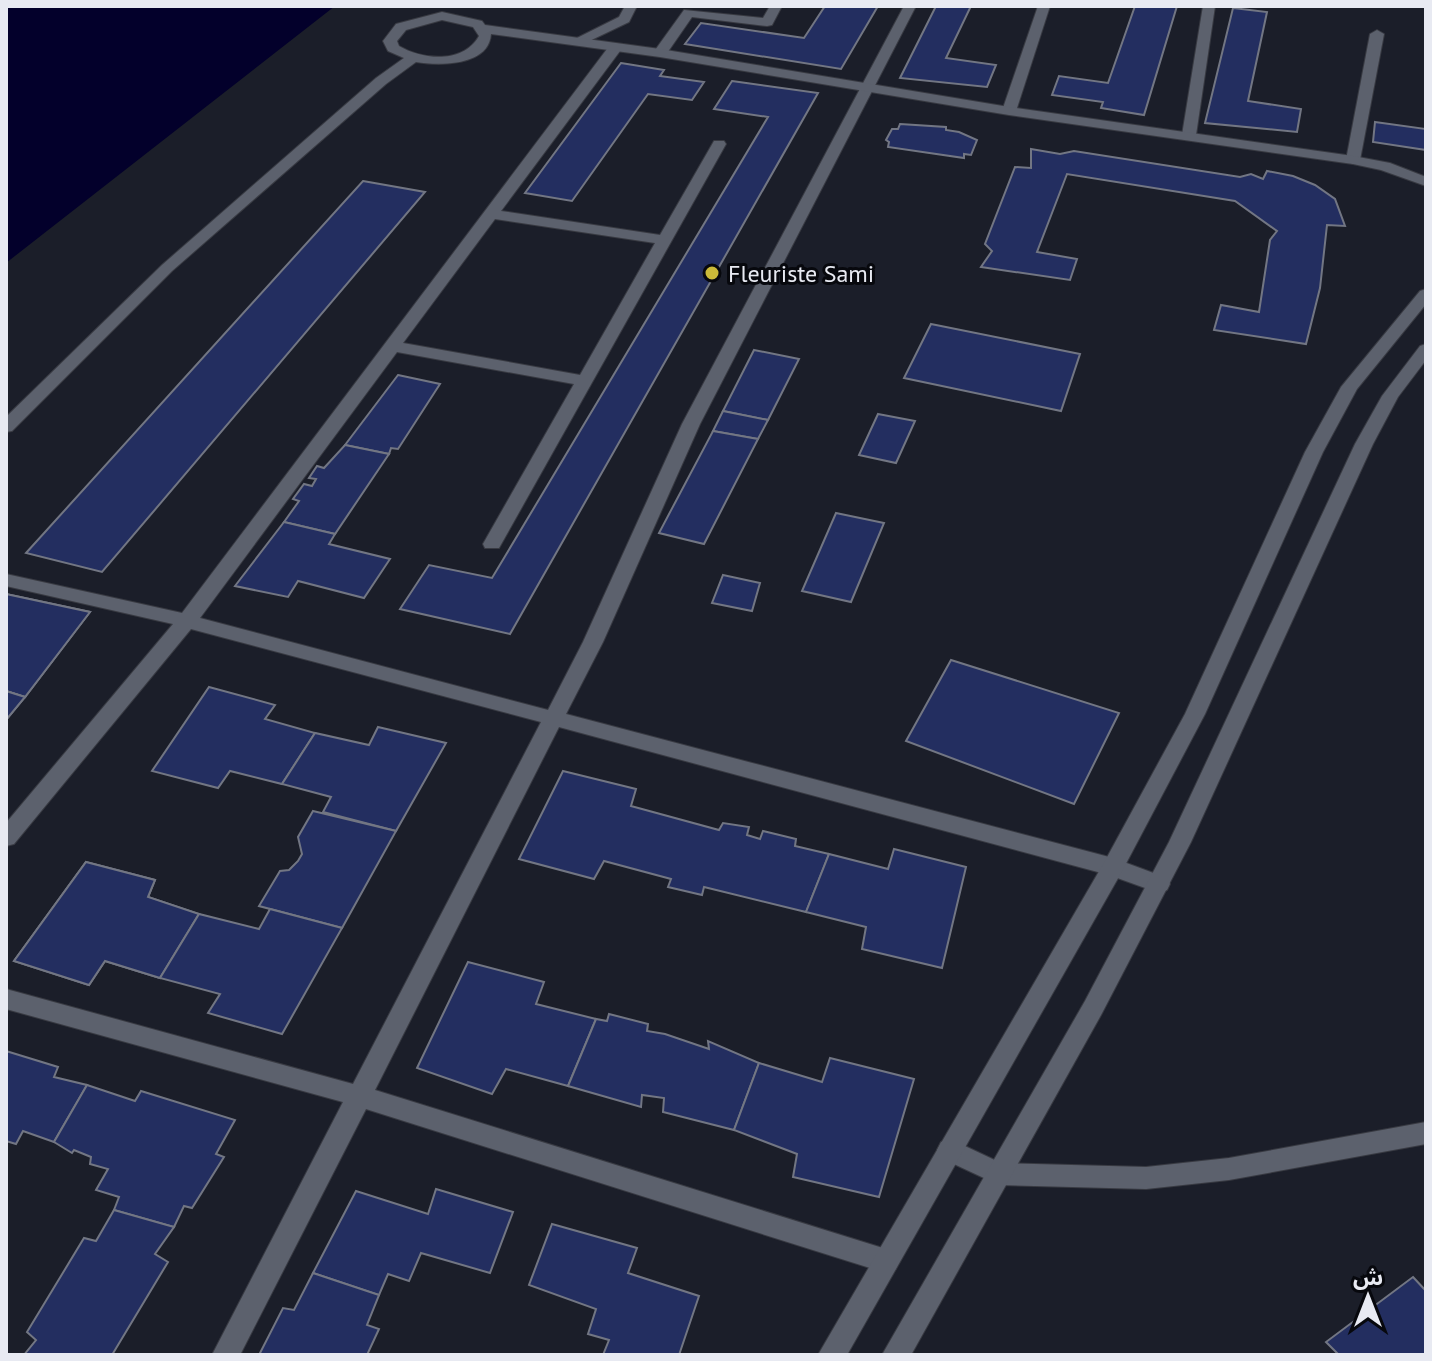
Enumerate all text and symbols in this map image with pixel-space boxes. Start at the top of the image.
place label: Fleuriste Sami [728,258,874,289]
marker: Fleuriste Sami [703,264,721,282]
north arrow [1328,1257,1408,1337]
text: ش [1353,1263,1383,1291]

